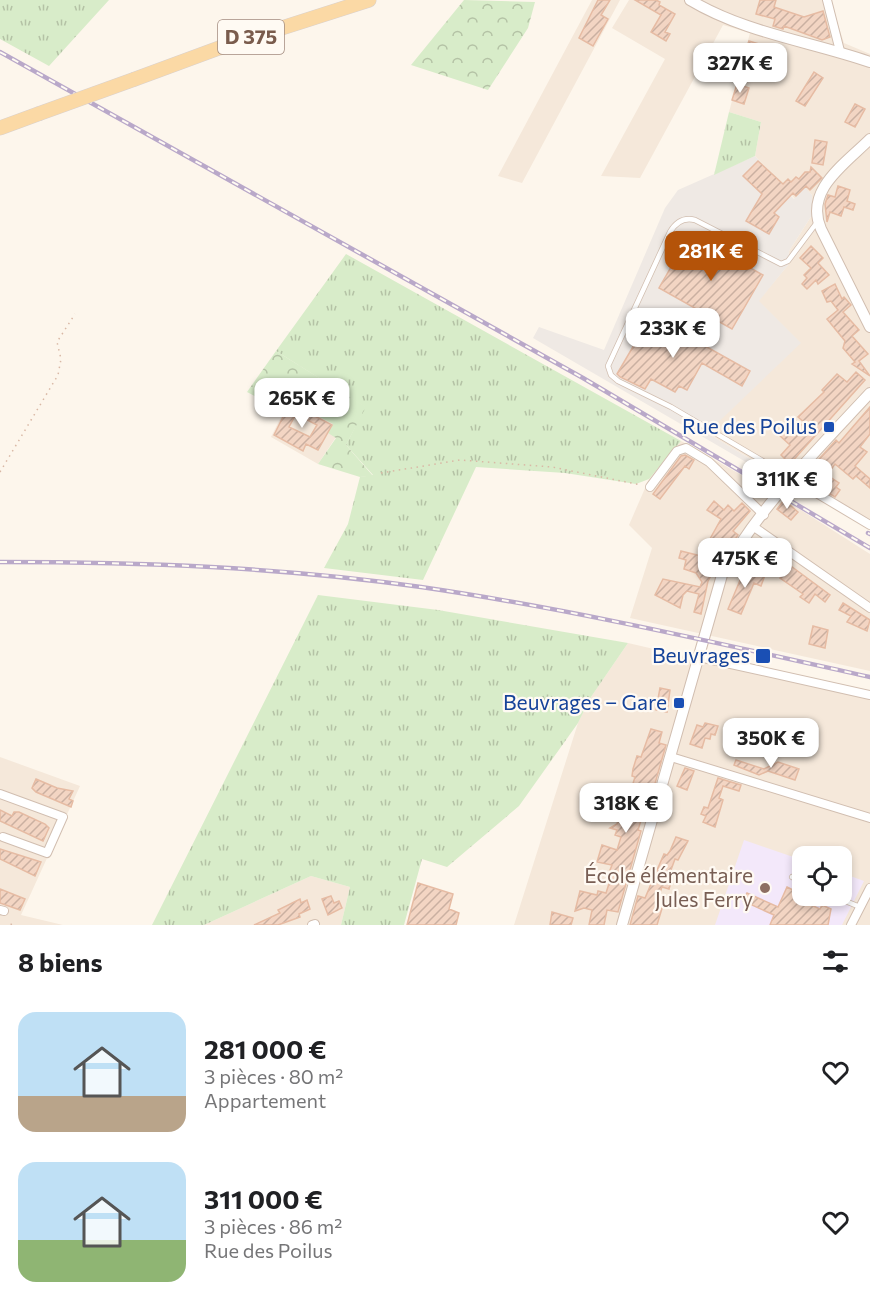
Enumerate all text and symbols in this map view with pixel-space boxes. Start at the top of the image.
road number: D 375 [218,20,284,54]
pin: 327K € [691,43,789,94]
text: 327K € [707,50,773,74]
pin: 281K € [662,231,760,282]
text: 281K € [679,238,743,262]
pin: 233K € [624,308,722,359]
text: 233K € [640,315,706,339]
pin: 265K € [253,378,351,429]
text: 265K € [268,385,336,409]
place label: Rue des Poilus [682,413,817,438]
marker: Rue des Poilus [822,420,836,434]
pin: 311K € [738,459,836,510]
text: 311K € [756,466,818,490]
pin: 475K € [696,538,794,589]
text: 475K € [712,545,778,569]
place label: Beuvrages [652,642,750,667]
marker: Beuvrages [754,647,772,665]
place label: Beuvrages – Gare [503,689,667,714]
marker: Beuvrages – Gare [672,696,686,710]
pin: 350K € [722,718,820,769]
text: 350K € [737,725,805,749]
pin: 318K € [577,783,675,834]
text: 318K € [594,790,658,814]
map controls [792,846,852,906]
button: locate [792,846,852,906]
place label: École élémentaire Jules Ferry [584,862,753,911]
marker: École élémentaire Jules Ferry [758,881,772,895]
icon: filters [819,945,852,978]
text: 8 biens [18,946,103,977]
text: 281 000 € [204,1033,327,1064]
icon: home [66,1036,138,1108]
icon: heart [819,1056,852,1089]
text: 3 pièces · 80 m² [204,1064,343,1088]
text: Appartement [204,1088,326,1112]
text: 311 000 € [204,1183,323,1214]
icon: home [66,1186,138,1258]
icon: heart [819,1206,852,1239]
text: 3 pièces · 86 m² [204,1214,342,1238]
text: Rue des Poilus [204,1238,333,1262]

